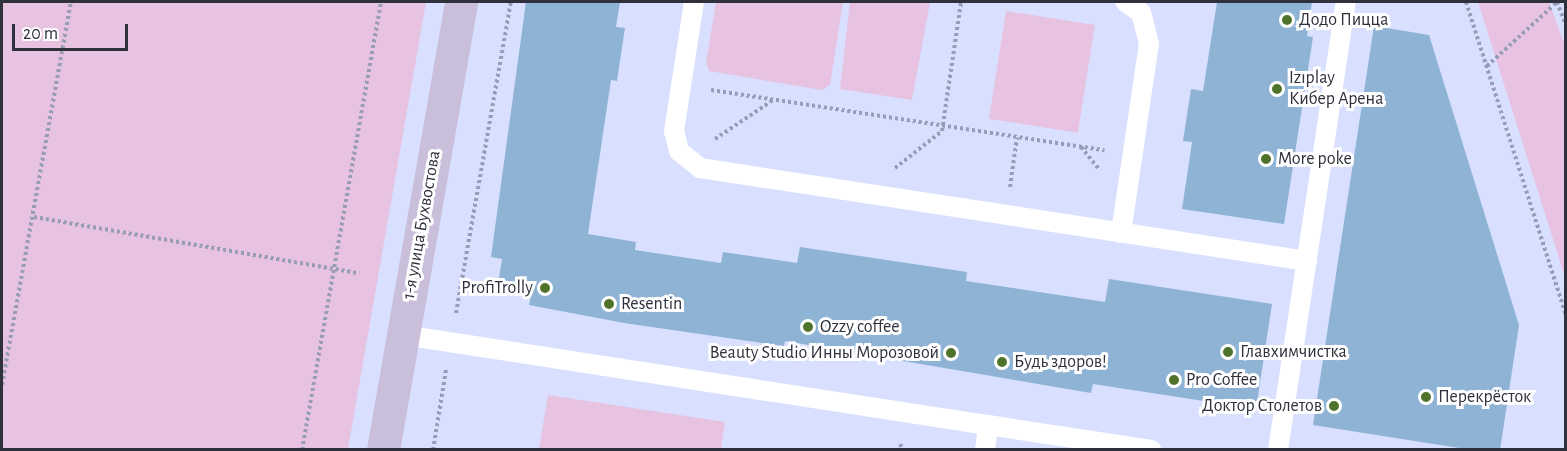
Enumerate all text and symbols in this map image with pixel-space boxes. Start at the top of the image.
place label: Додо Пицца [1299,9,1389,31]
scale bar [15,12,130,50]
marker: Додо Пицца [1280,13,1294,27]
text: 20 m [23,25,58,43]
place label: Izıplay Кибер Арена [1289,68,1383,110]
marker: Izıplay Кибер Арена [1270,82,1284,96]
place label: More poke [1278,148,1352,170]
street label: 1-я улица Бухвостова [398,149,446,301]
marker: More poke [1259,152,1273,166]
place label: ProfiTrolly [461,277,533,299]
marker: ProfiTrolly [538,281,552,295]
place label: Resentin [621,293,682,315]
marker: Resentin [602,297,616,311]
place label: Ozzy coffee [820,316,899,338]
marker: Ozzy coffee [801,320,815,334]
place label: Главхимчистка [1240,341,1347,363]
place label: Beauty Studio Инны Морозовой [710,342,939,364]
marker: Главхимчистка [1221,345,1235,359]
marker: Beauty Studio Инны Морозовой [944,346,958,360]
place label: Будь здоров! [1014,351,1107,373]
marker: Будь здоров! [995,355,1009,369]
place label: Pro Coffee [1186,369,1257,391]
marker: Pro Coffee [1167,373,1181,387]
place label: Перекрёсток [1438,386,1531,408]
marker: Перекрёсток [1419,390,1433,404]
place label: Доктор Столетов [1202,395,1322,417]
marker: Доктор Столетов [1327,399,1341,413]

